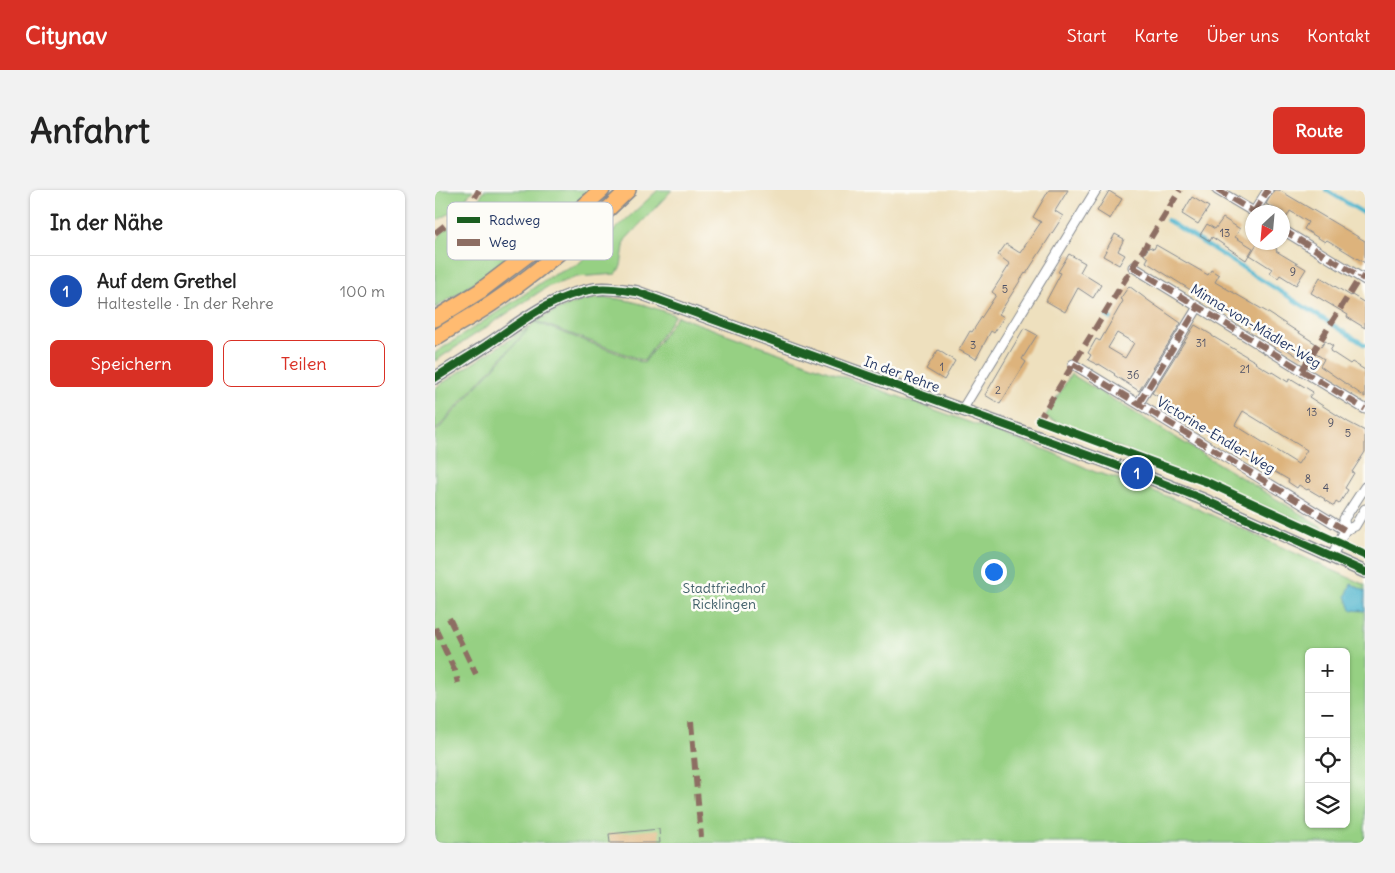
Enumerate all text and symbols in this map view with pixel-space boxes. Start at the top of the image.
text: Citynav [25,20,107,50]
text: Start [1067,24,1106,47]
text: Karte [1134,24,1179,47]
text: Über uns [1207,24,1279,47]
text: Kontakt [1307,24,1370,47]
button: Route [1273,107,1365,154]
text: Anfahrt [30,108,150,152]
legend [447,202,613,260]
north arrow [1245,205,1290,250]
text: In der Nähe [50,209,163,236]
text: Radweg [489,211,540,229]
house number: 13 [1220,226,1230,240]
text: Weg [489,233,517,251]
house number: 9 [1290,265,1296,279]
text: Auf dem Grethel [97,269,237,293]
street label: Minna-von-Mädler-Weg [1187,280,1325,372]
text: 1 [63,281,69,301]
text: 100 m [340,281,385,301]
house number: 5 [1002,282,1008,296]
text: Haltestelle · In der Rehre [97,293,274,313]
house number: 31 [1196,336,1206,350]
house number: 3 [970,338,976,352]
button: Speichern [50,340,213,387]
button: Teilen [223,340,385,387]
street label: In der Rehre [862,352,942,396]
house number: 1 [940,360,944,374]
house number: 21 [1240,362,1250,376]
house number: 36 [1127,368,1139,382]
house number: 2 [995,383,1001,397]
street label: Victorine-Endler-Weg [1153,392,1279,478]
house number: 13 [1307,405,1317,419]
house number: 9 [1328,416,1334,430]
house number: 5 [1345,426,1351,440]
pin: 1 [1121,454,1153,492]
house number: 8 [1305,472,1311,486]
house number: 4 [1323,481,1329,495]
your location [981,559,1007,585]
park label: Stadtfriedhof Ricklingen [683,579,766,613]
map controls [1305,648,1350,828]
button: + [1305,648,1350,693]
button: − [1305,693,1350,738]
button: locate [1305,738,1350,783]
button: layers [1305,783,1350,828]

